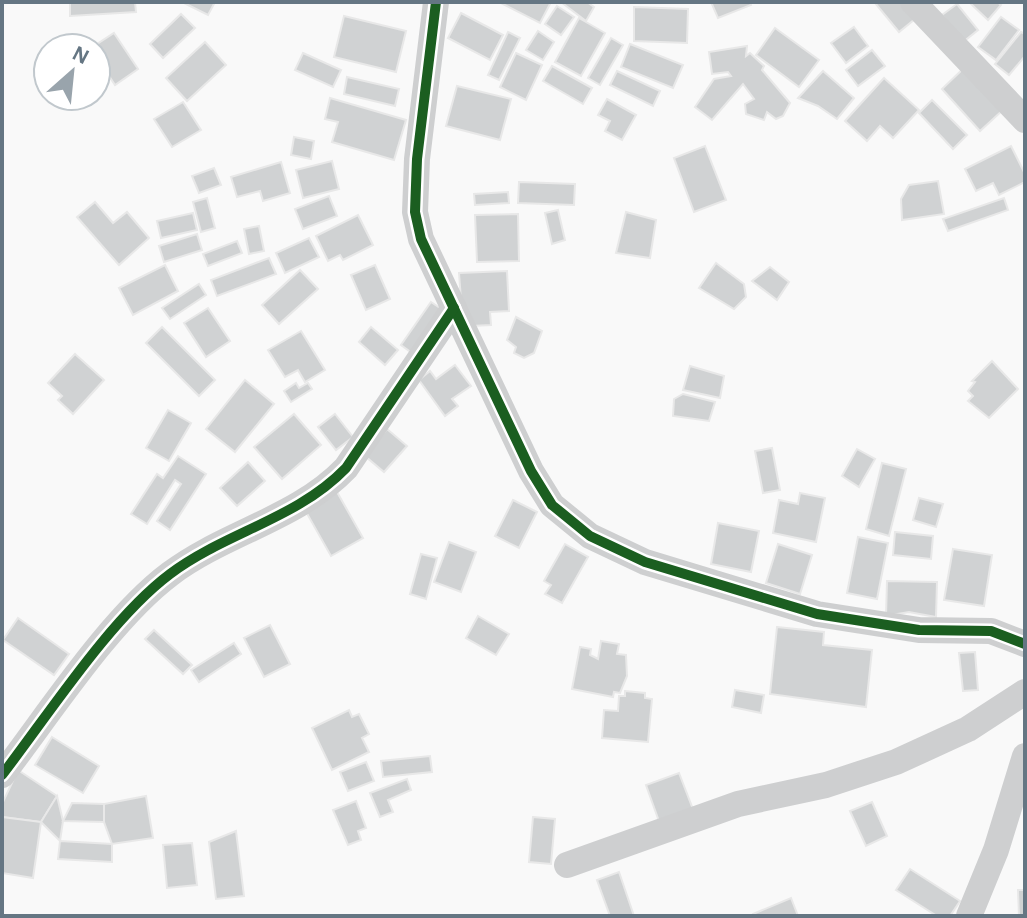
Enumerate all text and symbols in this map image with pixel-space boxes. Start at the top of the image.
north arrow [32,32,112,112]
text: N [69,42,92,68]

